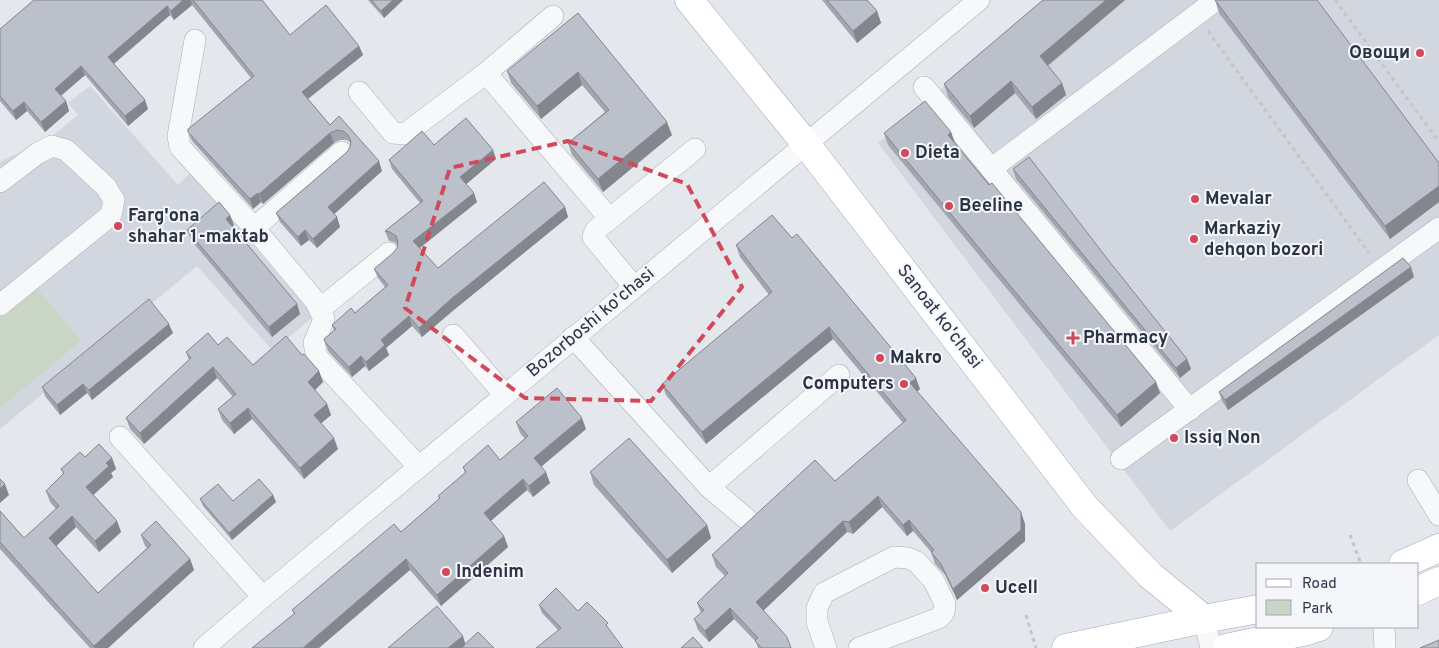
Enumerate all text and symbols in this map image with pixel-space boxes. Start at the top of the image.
place label: Овощи [1349,42,1410,65]
marker: Овощи [1414,47,1426,59]
place label: Dieta [915,142,960,165]
marker: Dieta [899,147,911,159]
place label: Mevalar [1205,188,1272,211]
marker: Mevalar [1189,193,1201,205]
place label: Beeline [959,195,1023,218]
marker: Beeline [943,200,955,212]
place label: Farg'ona shahar 1-maktab [128,205,269,249]
place label: Markaziy dehqon bozori [1204,218,1323,262]
marker: Farg'ona shahar 1-maktab [112,220,124,232]
marker: Markaziy dehqon bozori [1188,233,1200,245]
street label: Sanoat ko'chasi [891,260,987,374]
street label: Bozorboshi ko'chasi [522,263,660,383]
place label: Pharmacy [1083,327,1168,350]
marker: Pharmacy [1067,332,1079,344]
place label: Makro [890,347,942,370]
marker: Makro [874,352,886,364]
place label: Computers [802,373,894,396]
marker: Computers [898,378,910,390]
place label: Issiq Non [1184,427,1261,450]
marker: Issiq Non [1168,432,1180,444]
place label: Indenim [456,561,524,584]
legend [1256,563,1419,628]
marker: Indenim [440,566,452,578]
text: Road [1302,575,1337,594]
place label: Ucell [995,577,1038,600]
marker: Ucell [979,582,991,594]
text: Park [1302,600,1333,619]

